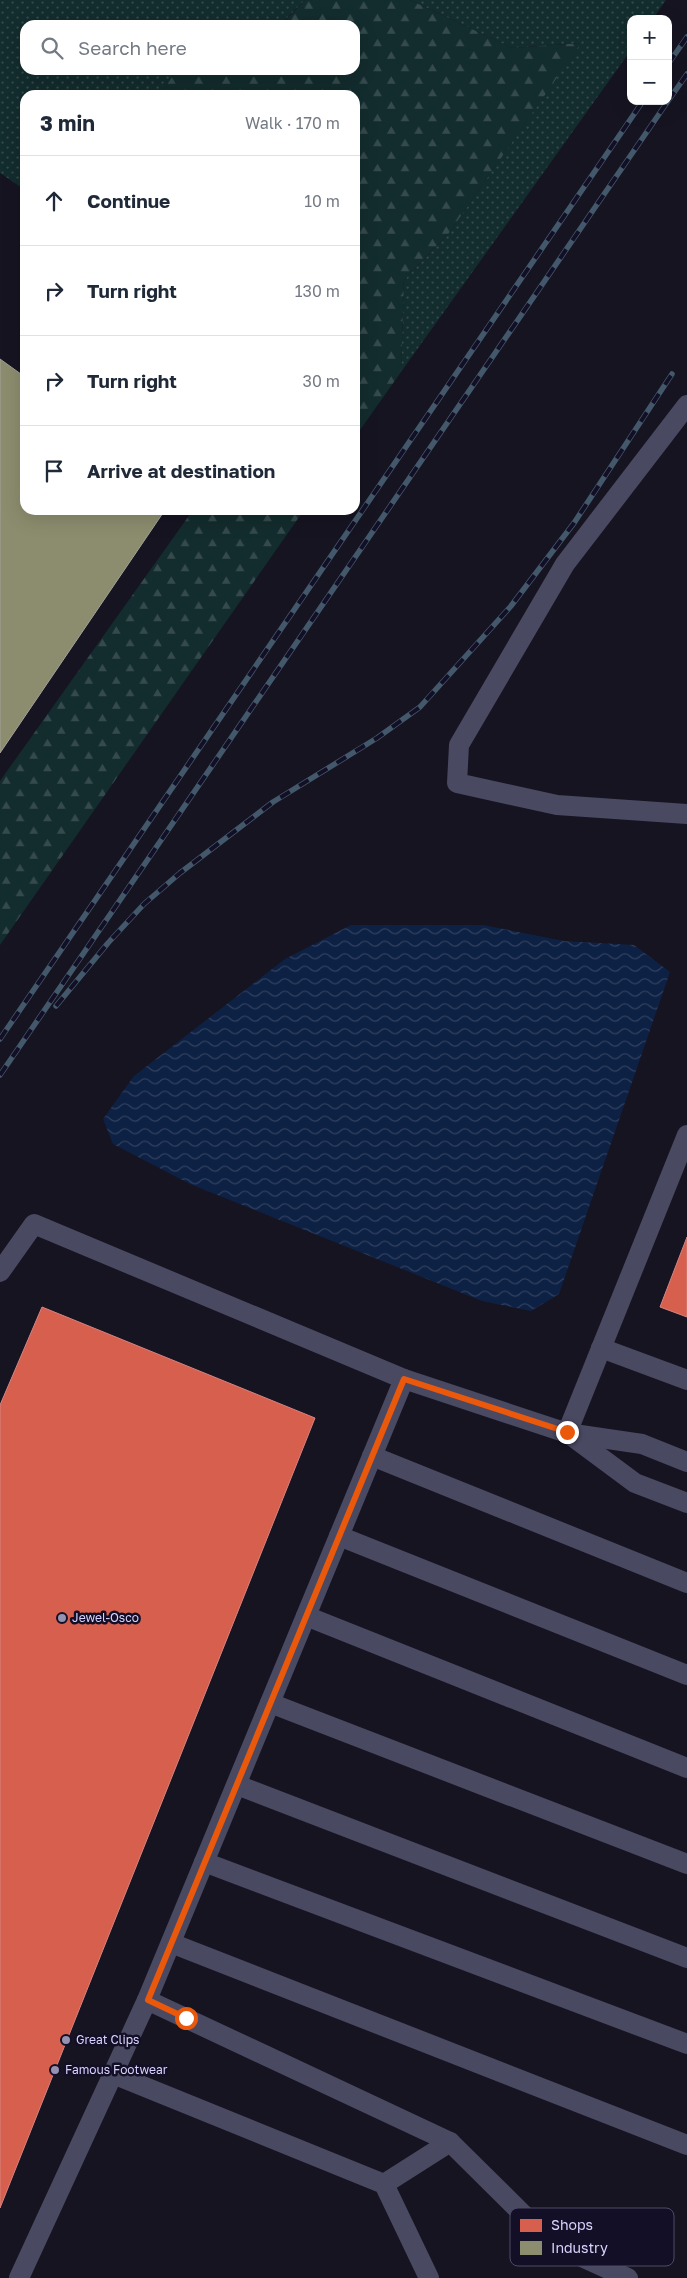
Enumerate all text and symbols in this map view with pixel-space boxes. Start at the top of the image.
map controls [627,15,672,105]
button: + [627,15,672,60]
search box [20,20,360,75]
icon: search [38,34,66,62]
text: Search here [78,36,187,59]
button: − [627,60,672,105]
text: 3 min [40,110,95,136]
text: Walk · 170 m [245,113,340,133]
icon: ahead [40,187,68,215]
text: Continue [87,189,170,212]
text: 10 m [304,191,340,211]
icon: right [40,277,68,305]
text: Turn right [87,279,177,302]
text: 130 m [295,281,340,301]
icon: right [40,367,68,395]
text: Turn right [87,369,177,392]
text: 30 m [303,371,340,391]
icon: arrive [40,457,68,485]
text: Arrive at destination [87,459,275,482]
route end [556,1421,579,1444]
place label: Jewel-Osco [72,1610,139,1625]
marker: Jewel-Osco [56,1612,68,1624]
route start [175,2007,198,2030]
place label: Great Clips [76,2032,139,2047]
marker: Great Clips [60,2034,72,2046]
place label: Famous Footwear [65,2062,168,2077]
marker: Famous Footwear [49,2064,61,2076]
legend [510,2208,674,2266]
text: Shops [551,2216,593,2233]
text: Industry [551,2239,608,2256]

